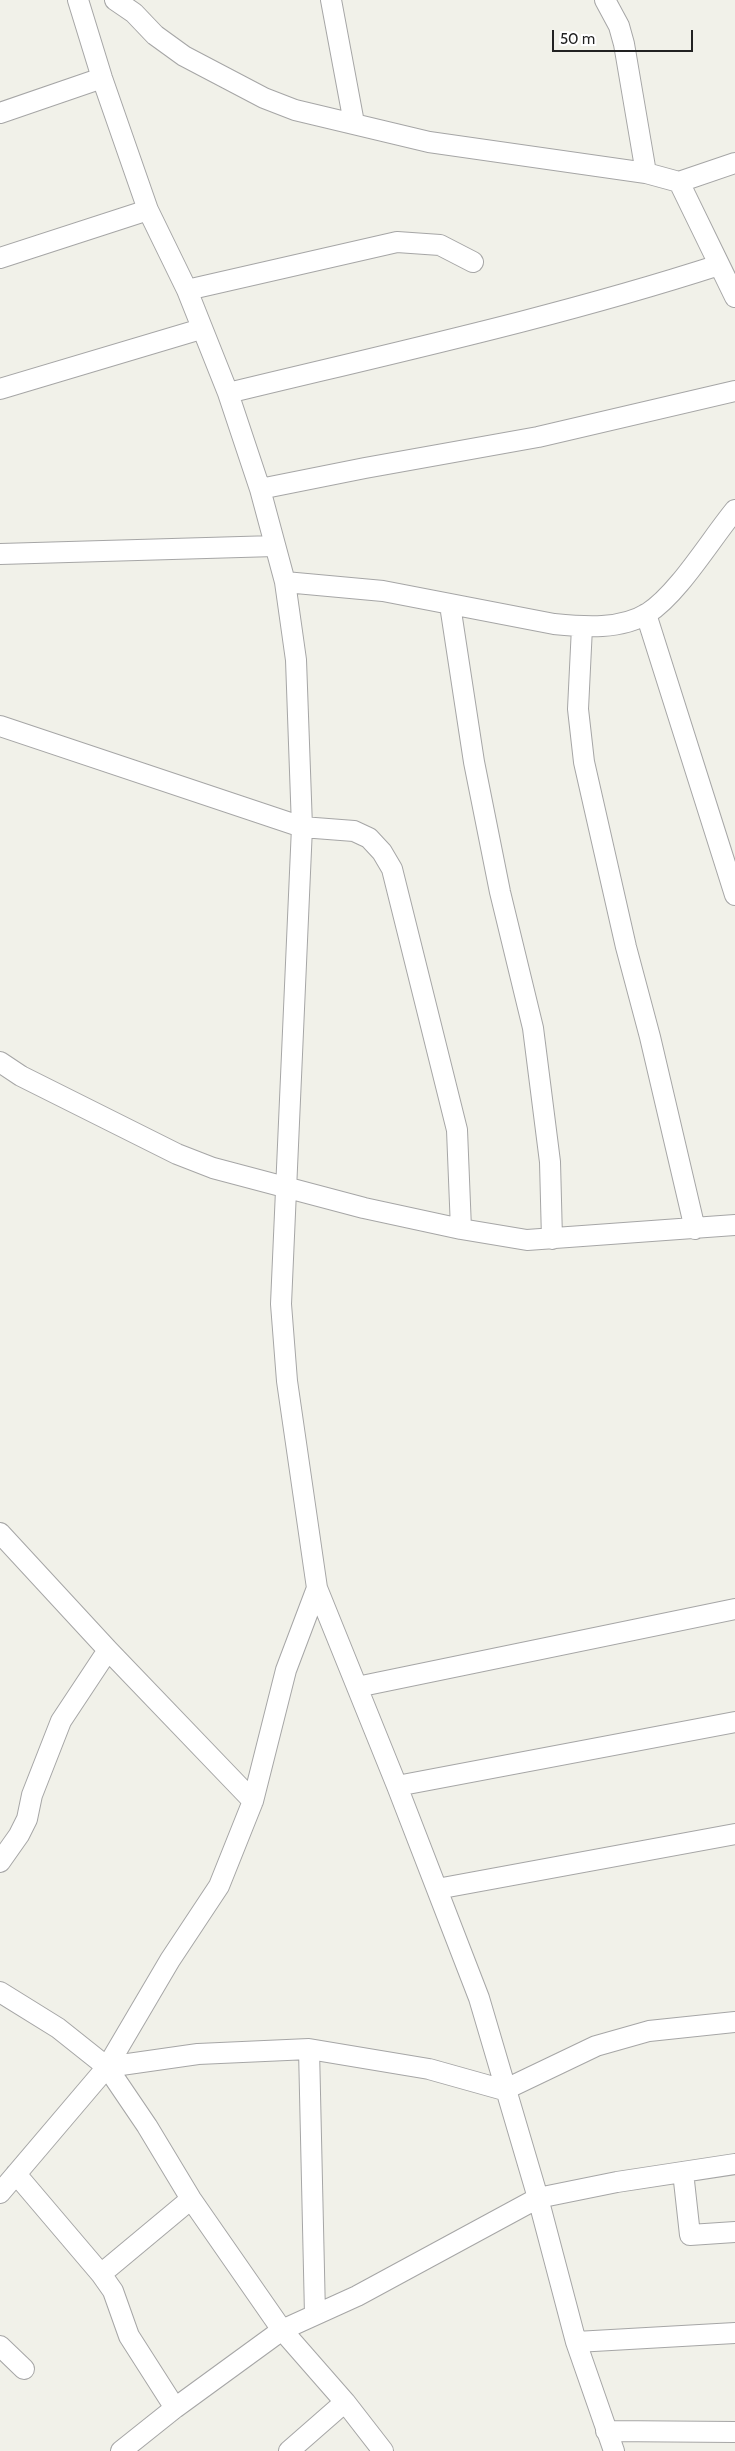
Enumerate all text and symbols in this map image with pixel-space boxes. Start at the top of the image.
scale bar [555,20,696,52]
text: 50 m [560,30,595,48]

